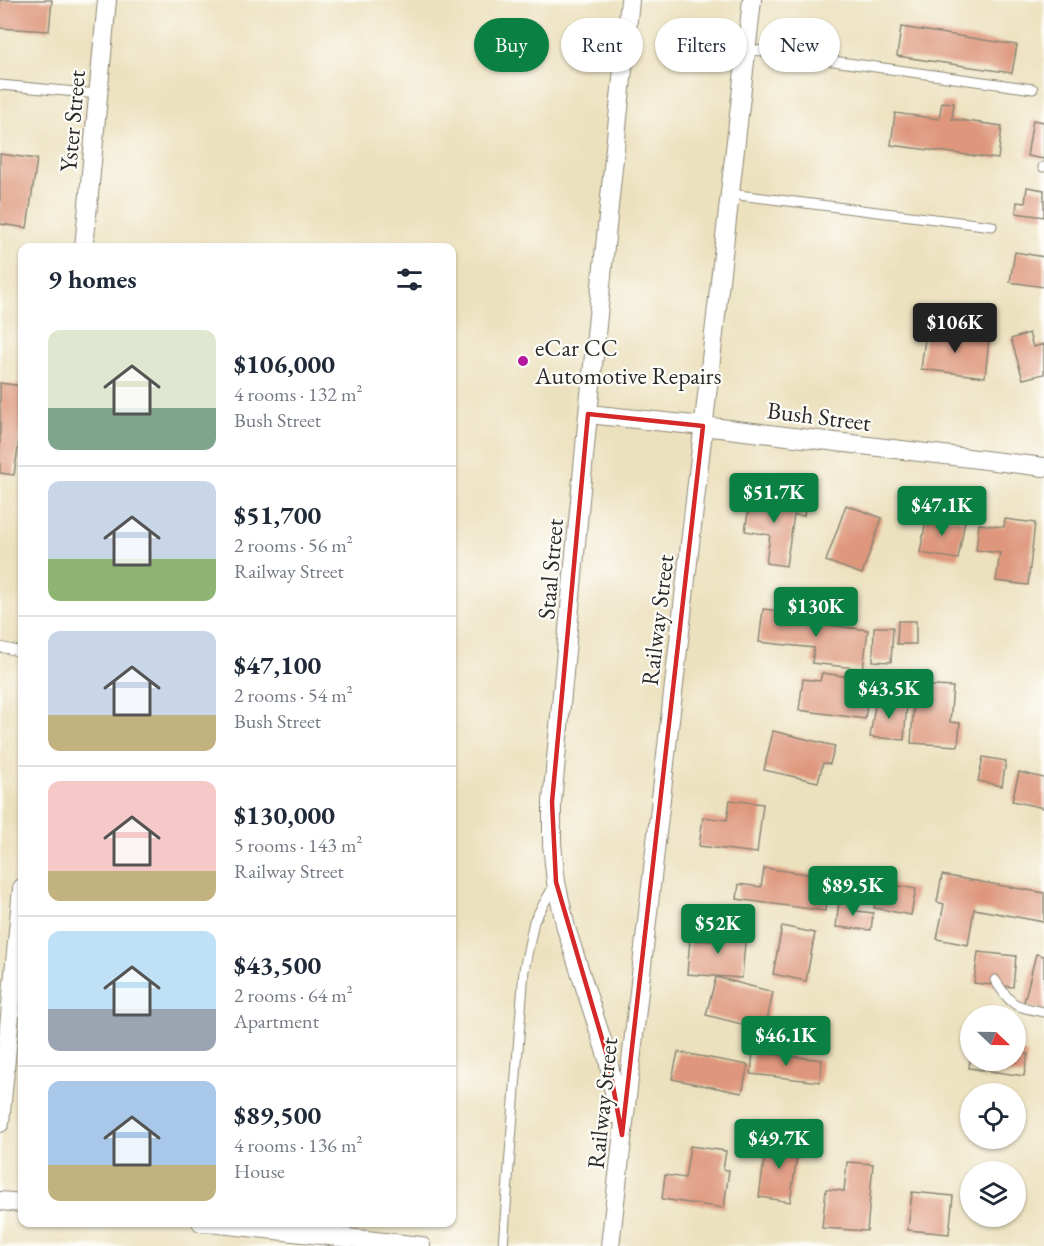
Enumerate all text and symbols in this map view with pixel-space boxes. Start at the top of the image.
chip: Buy [474,18,549,72]
chip: Rent [561,18,643,72]
chip: Filters [655,18,747,72]
chip: New [759,18,840,72]
street label: Yster Street [52,68,92,173]
text: 9 homes [48,262,137,296]
icon: filters [393,263,426,296]
pin: $106K [913,303,997,354]
text: $106K [927,309,983,335]
place label: eCar CC Automotive Repairs [534,332,721,391]
text: $106,000 [234,347,335,381]
icon: home [96,354,168,426]
marker: eCar CC Automotive Repairs [516,354,530,368]
text: 4 rooms · 132 m² [234,381,362,407]
street label: Bush Street [765,394,873,438]
text: Bush Street [234,407,321,433]
pin: $51.7K [725,473,823,524]
text: $51.7K [743,479,805,505]
pin: $47.1K [893,486,991,537]
text: $47.1K [911,492,973,518]
text: $51,700 [234,498,321,532]
icon: home [96,505,168,577]
street label: Staal Street [530,517,570,621]
text: 2 rooms · 56 m² [234,532,353,558]
street label: Railway Street [634,552,680,687]
text: Railway Street [234,558,344,584]
pin: $130K [774,587,858,638]
text: $130K [788,593,844,619]
text: $47,100 [234,648,321,682]
icon: home [96,655,168,727]
pin: $43.5K [840,669,938,720]
text: $43.5K [858,675,920,701]
text: 2 rooms · 54 m² [234,682,353,708]
text: Bush Street [234,708,321,734]
text: $130,000 [234,798,335,832]
icon: home [96,805,168,877]
text: 5 rooms · 143 m² [234,832,362,858]
text: Railway Street [234,858,344,884]
pin: $89.5K [804,866,902,917]
text: $89.5K [822,872,884,898]
pin: $52K [682,904,754,955]
text: $52K [695,910,741,936]
text: $43,500 [234,948,321,982]
icon: home [96,955,168,1027]
text: 2 rooms · 64 m² [234,982,353,1008]
north arrow [960,1005,1026,1071]
map controls [960,1005,1026,1227]
text: Apartment [234,1008,319,1034]
pin: $46.1K [737,1016,835,1067]
text: $46.1K [755,1022,817,1048]
street label: Railway Street [580,1035,624,1170]
button: locate [960,1083,1026,1149]
text: $89,500 [234,1098,321,1132]
icon: home [96,1105,168,1177]
pin: $49.7K [730,1119,828,1170]
text: $49.7K [748,1125,810,1151]
text: 4 rooms · 136 m² [234,1132,362,1158]
text: House [234,1158,285,1184]
button: layers [960,1161,1026,1227]

